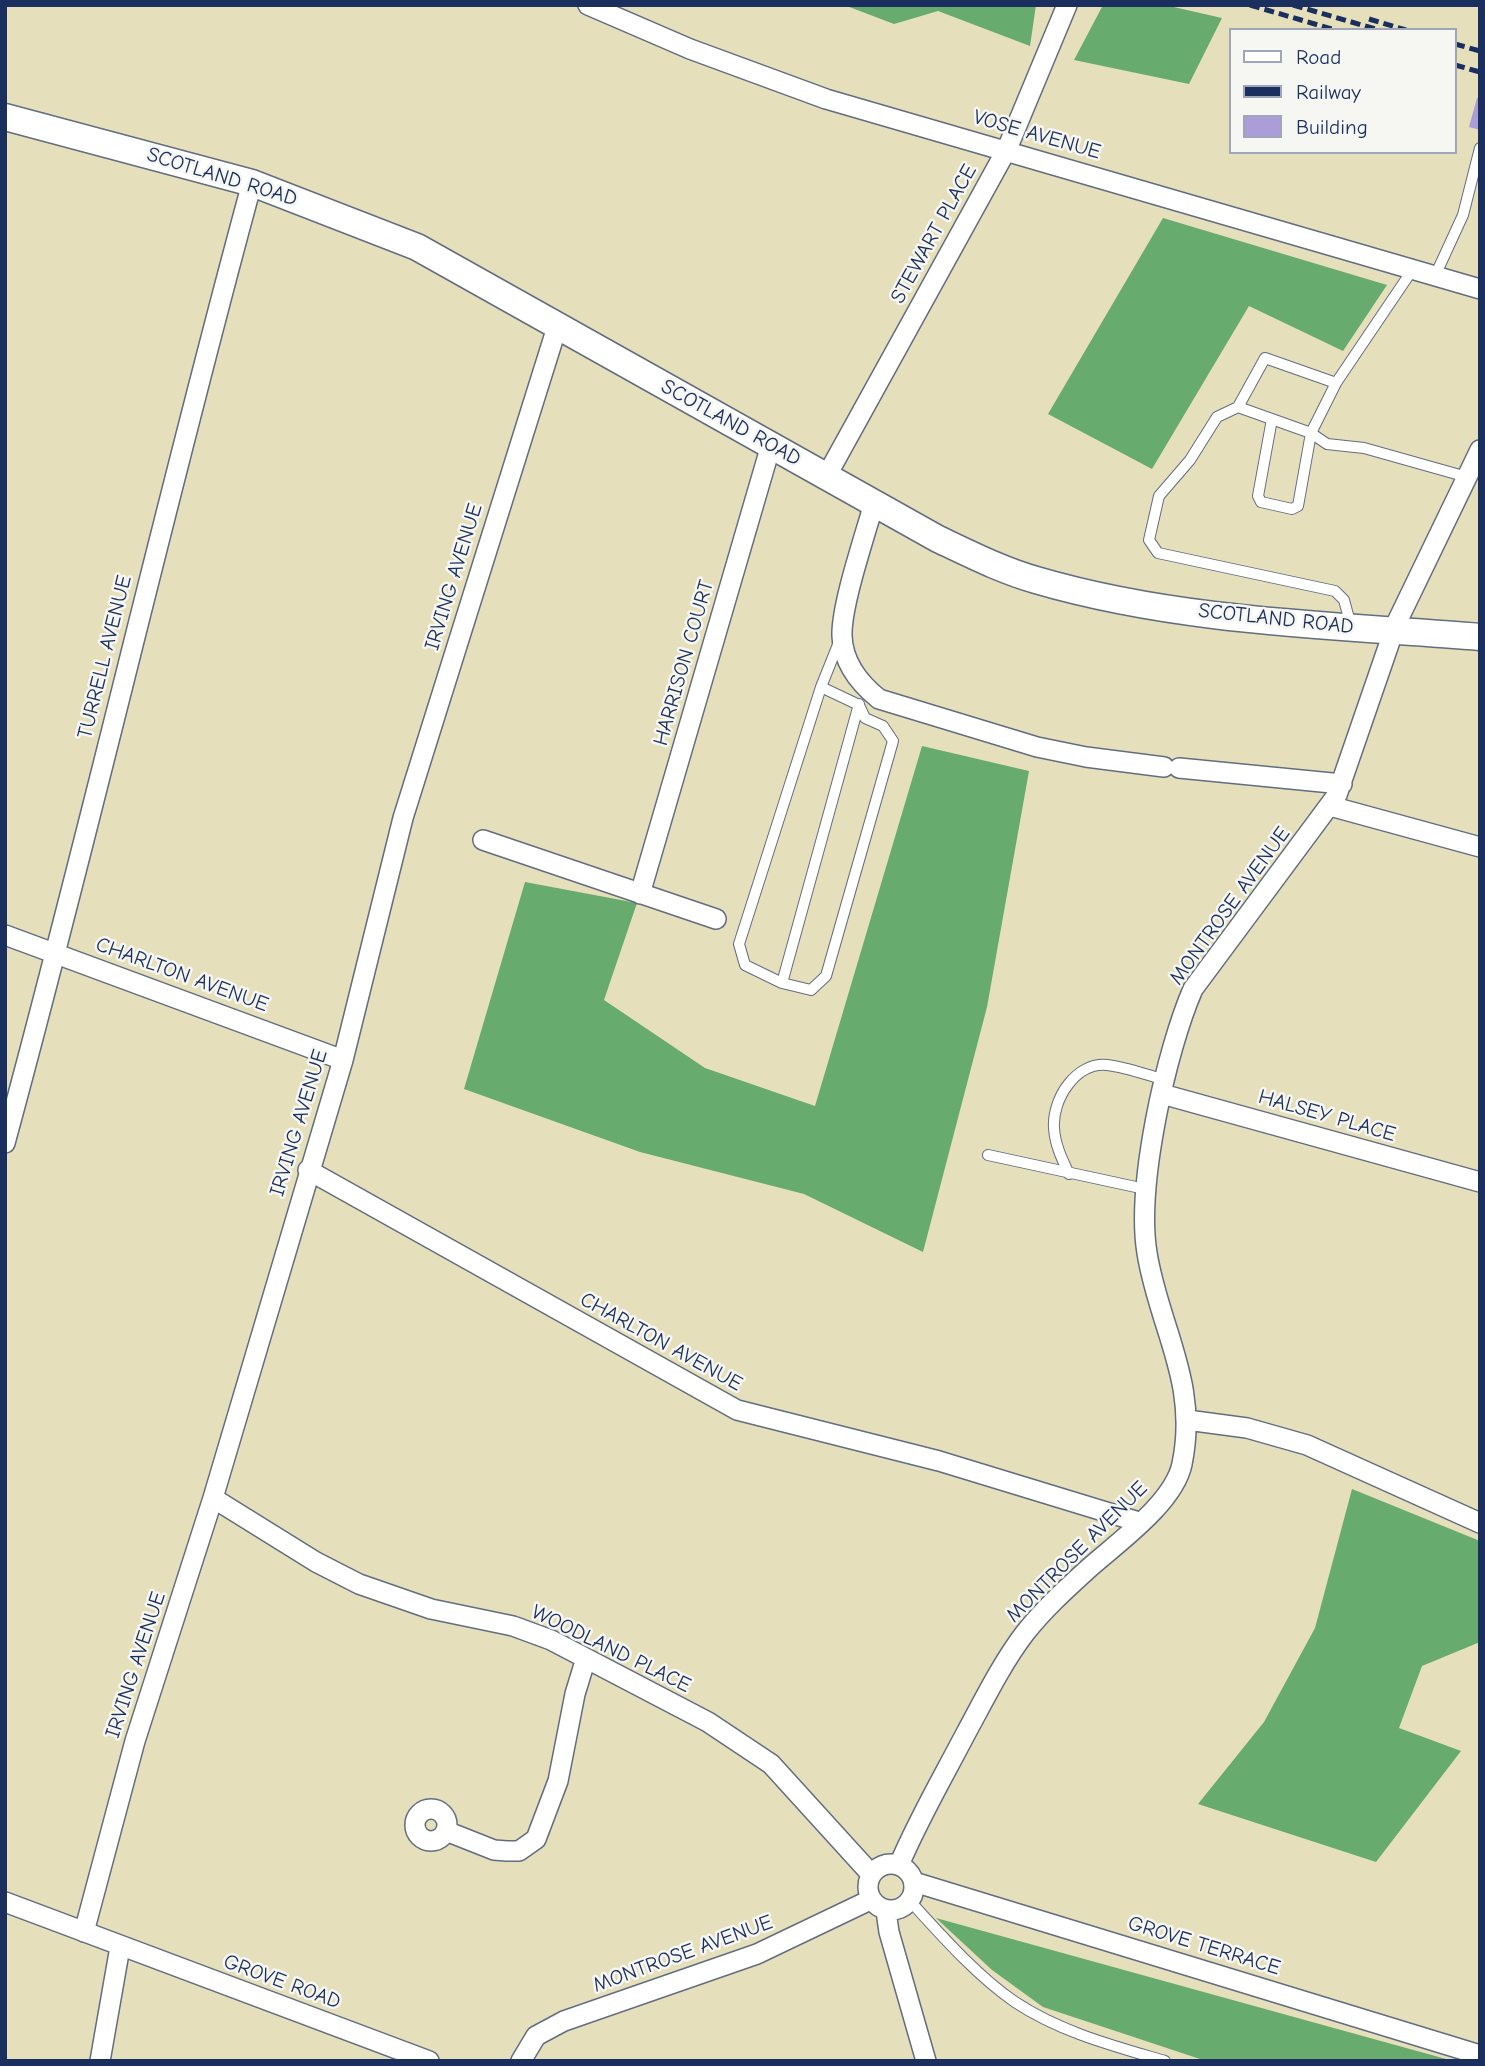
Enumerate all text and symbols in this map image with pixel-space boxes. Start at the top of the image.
legend [1230,28,1457,154]
text: Road [1296,45,1341,69]
text: Railway [1296,80,1361,104]
street label: VOSE AVENUE [970,105,1104,165]
text: Building [1296,115,1368,139]
street label: SCOTLAND ROAD [144,142,300,212]
street label: STEWART PLACE [885,160,983,308]
street label: SCOTLAND ROAD [657,374,805,472]
street label: IRVING AVENUE [420,500,488,654]
street label: TURRELL AVENUE [73,573,137,741]
street label: HARRISON COURT [648,577,720,749]
street label: SCOTLAND ROAD [1197,598,1355,640]
street label: MONTROSE AVENUE [1164,822,1296,990]
street label: CHARLTON AVENUE [92,932,272,1018]
street label: IRVING AVENUE [265,1046,333,1200]
street label: HALSEY PLACE [1255,1084,1399,1148]
street label: CHARLTON AVENUE [575,1287,747,1397]
street label: MONTROSE AVENUE [1001,1476,1153,1628]
street label: IRVING AVENUE [100,1589,172,1741]
street label: WOODLAND PLACE [527,1599,695,1699]
street label: MONTROSE AVENUE [590,1910,776,1998]
street label: GROVE TERRACE [1125,1911,1283,1981]
street label: GROVE ROAD [220,1949,344,2015]

